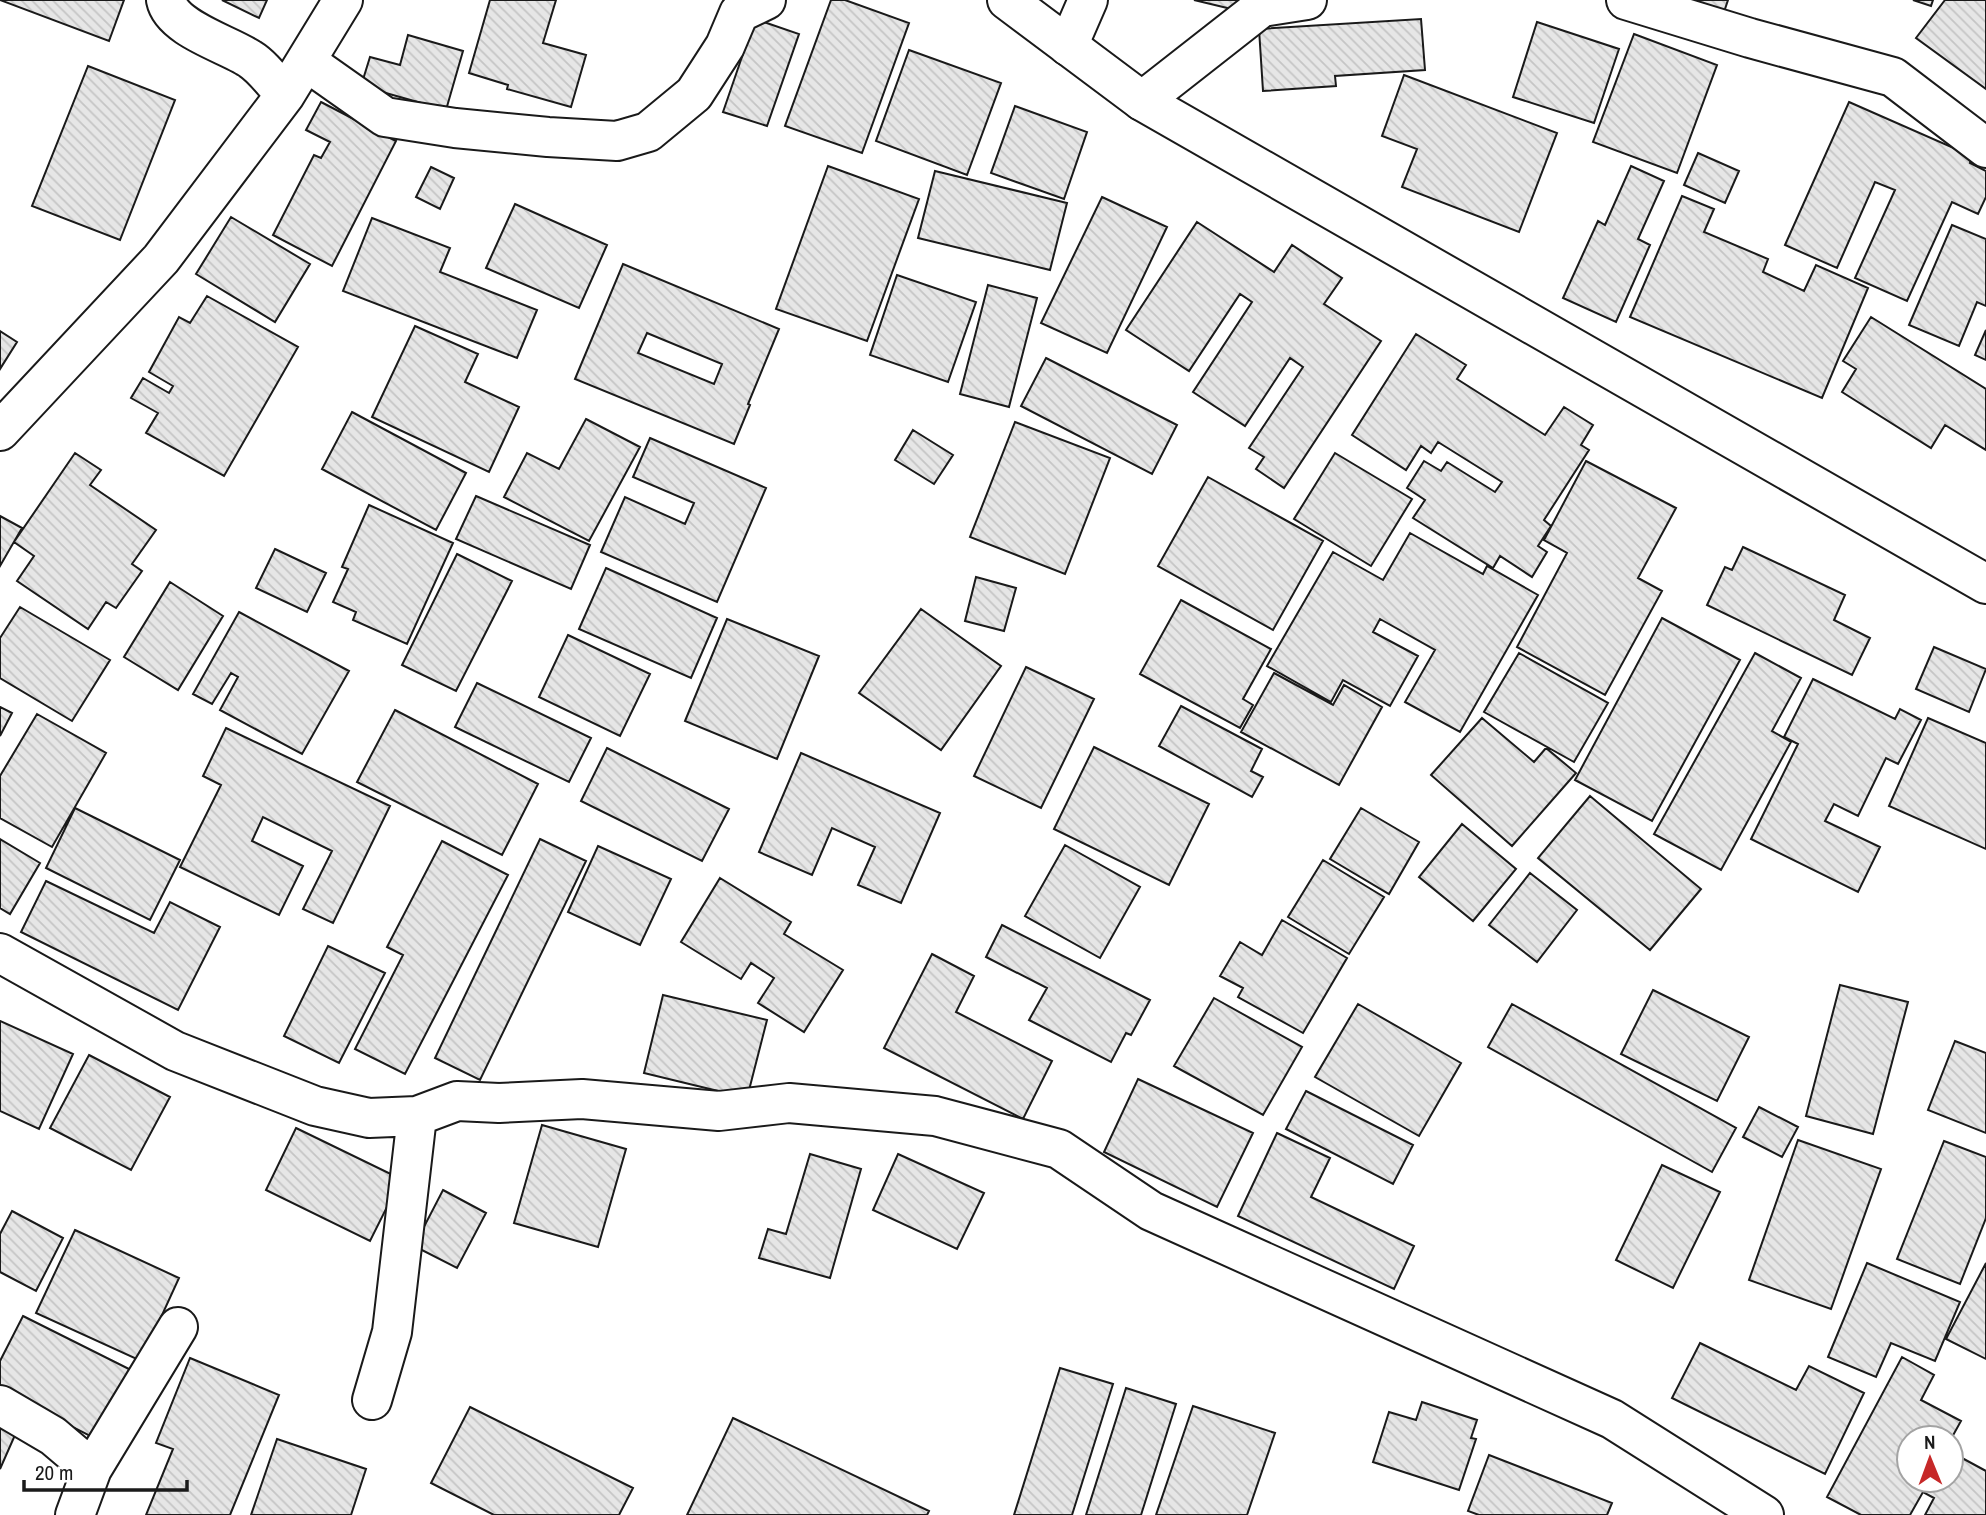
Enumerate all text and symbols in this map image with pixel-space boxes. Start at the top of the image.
north arrow [1895,1424,1965,1494]
text: N [1924,1429,1936,1455]
scale bar [24,1448,187,1492]
text: 20 m [35,1458,73,1487]

